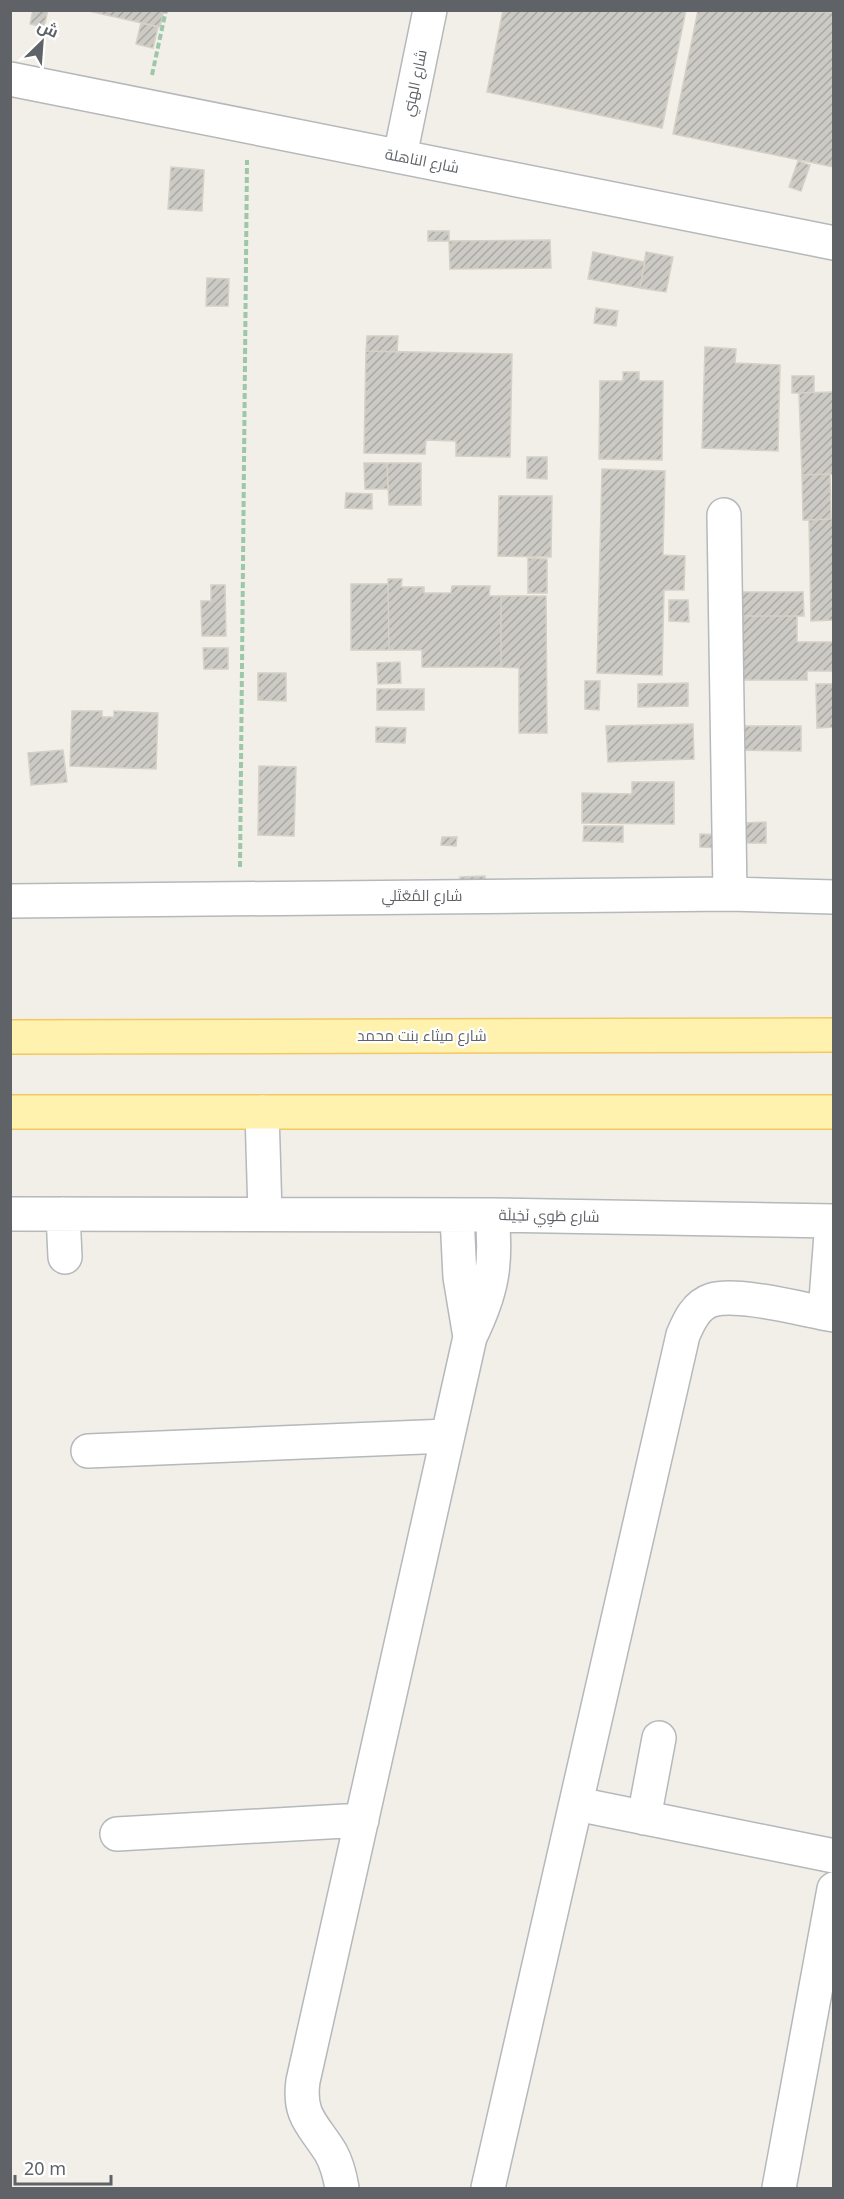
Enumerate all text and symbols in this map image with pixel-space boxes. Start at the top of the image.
north arrow [12,12,72,72]
text: ش [34,14,62,43]
street label: شارع الهني [397,48,434,119]
street label: شارع الناهلة [383,143,461,179]
street label: شارع المُعْتَلي [382,885,462,908]
street label: شارع ميثاء بنت محمد [357,1025,487,1047]
street label: شارع طَوِي نَخِيلَة [498,1204,600,1229]
scale bar [15,2148,111,2186]
text: 20 m [24,2156,66,2180]

